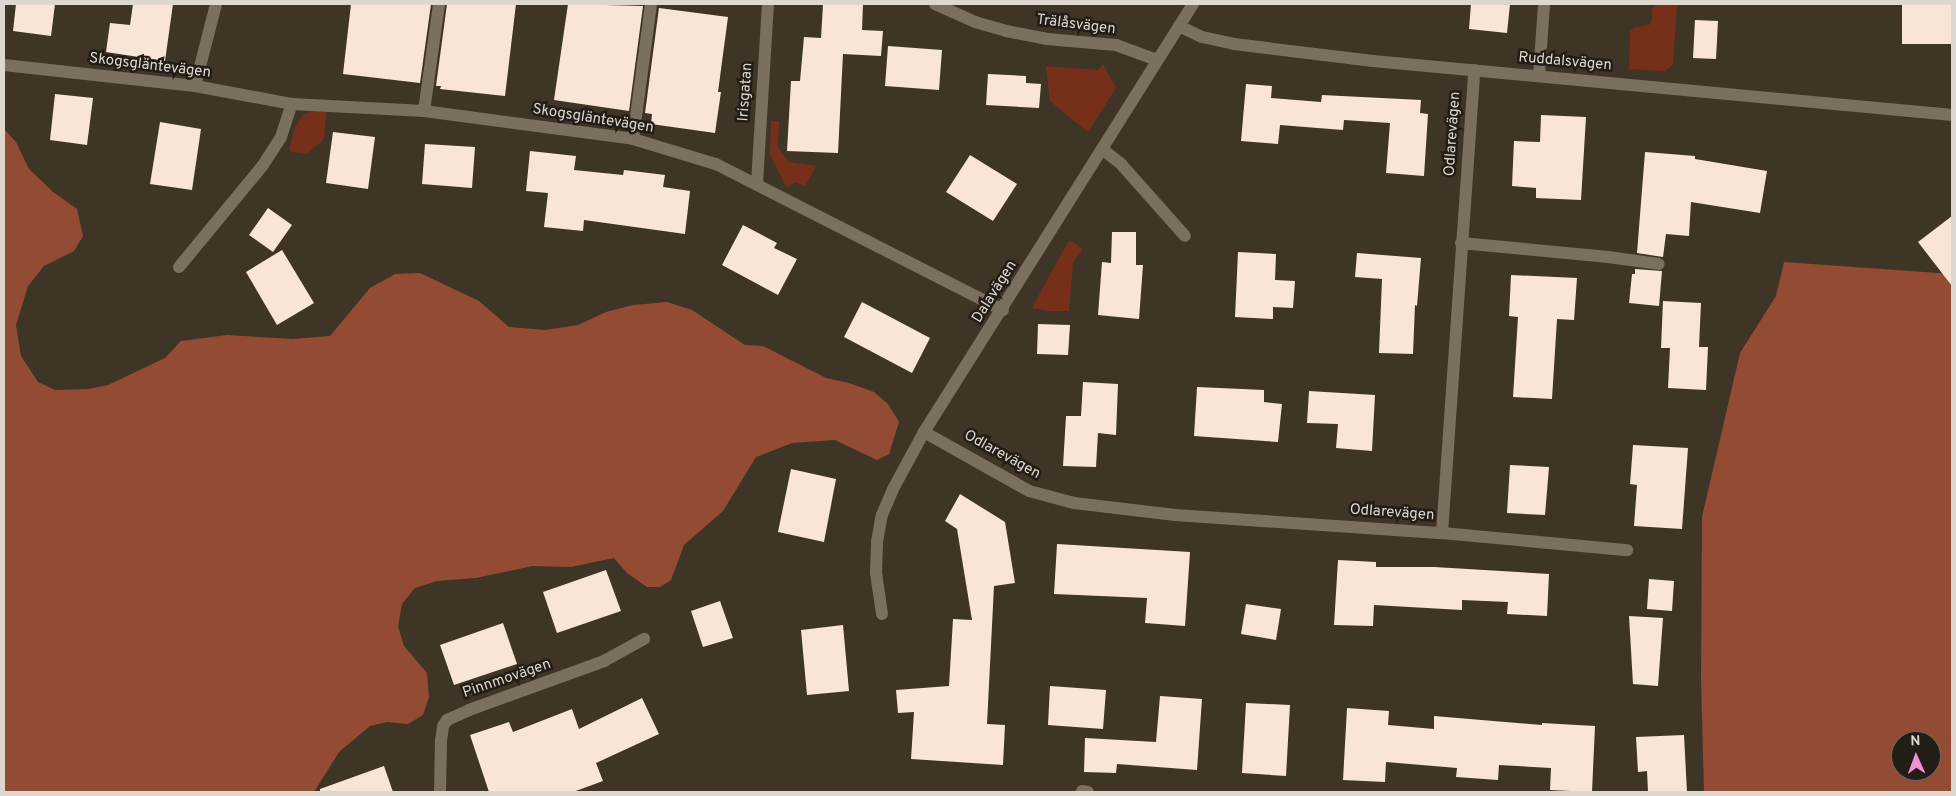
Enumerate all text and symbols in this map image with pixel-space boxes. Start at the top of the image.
street label: Trälåsvägen [1035,11,1117,39]
street label: Ruddalsvägen [1517,49,1613,75]
street label: Skogsgläntevägen [88,50,212,82]
street label: Irisgatan [735,62,757,122]
street label: Odlarevägen [1441,91,1465,177]
street label: Skogsgläntevägen [531,101,655,137]
street label: Dalavägen [969,258,1021,326]
street label: Odlarevägen [961,427,1043,483]
street label: Odlarevägen [1349,501,1435,525]
street label: Pinnmovägen [461,656,553,702]
north arrow [1891,731,1941,781]
text: N [1910,733,1921,750]

